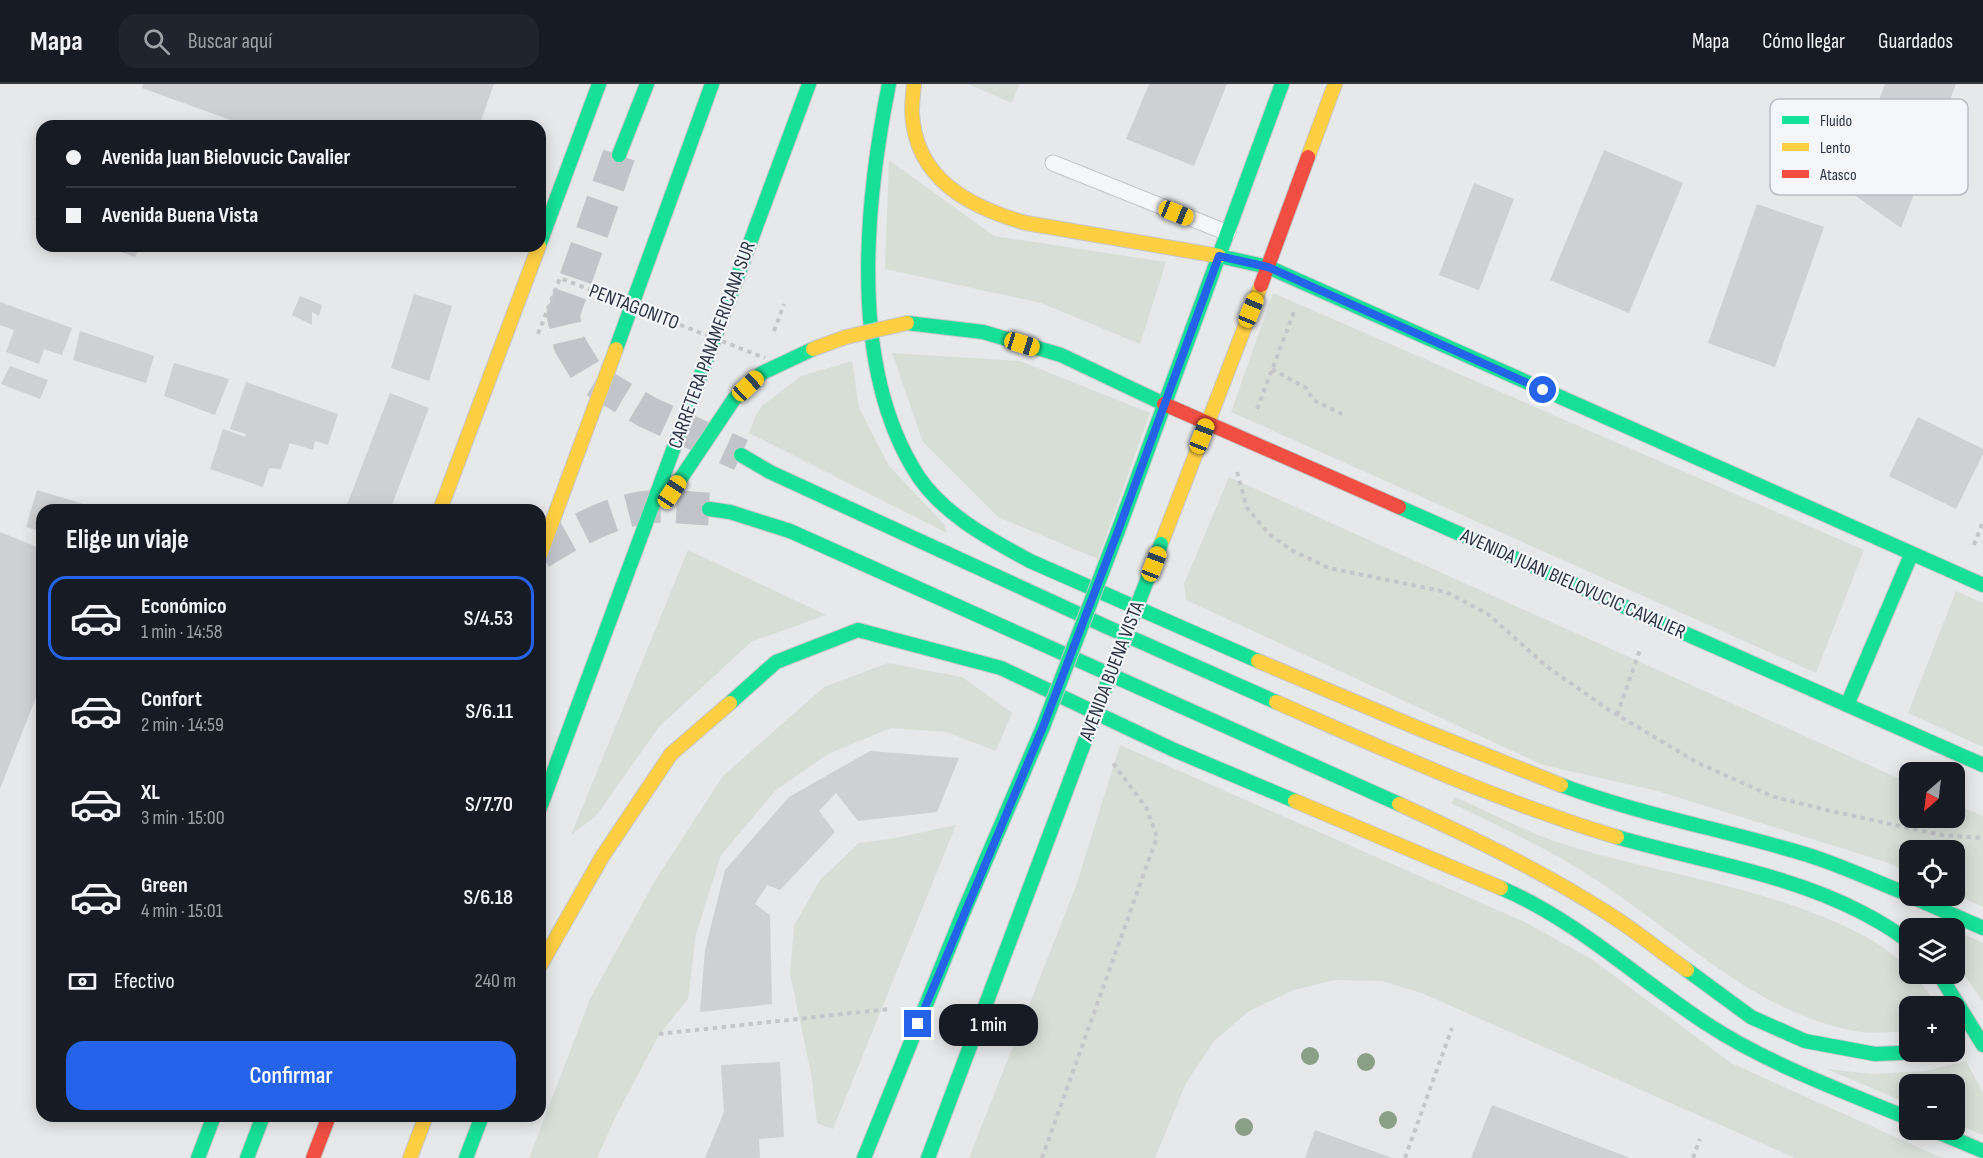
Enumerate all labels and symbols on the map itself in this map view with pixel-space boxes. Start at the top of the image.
legend [1770,99,1968,195]
text: Fluido [1820,112,1852,131]
text: Lento [1820,139,1851,158]
text: Atasco [1819,166,1857,185]
car [1156,198,1196,228]
street label: CARRETERA PANAMERICANA SUR [663,238,761,452]
street label: PENTAGONITO [586,279,682,335]
car [1236,290,1266,330]
car [1002,330,1042,358]
car [729,367,767,405]
route start [1529,376,1556,403]
car [1187,416,1217,456]
car [654,472,690,512]
street label: AVENIDA JUAN BIELOVUCIC CAVALIER [1456,523,1689,645]
car [1139,544,1169,584]
street label: AVENIDA BUENA VISTA [1074,598,1150,745]
north arrow [1899,762,1965,828]
callout: 1 min [939,1003,1038,1045]
route end [904,1010,931,1037]

